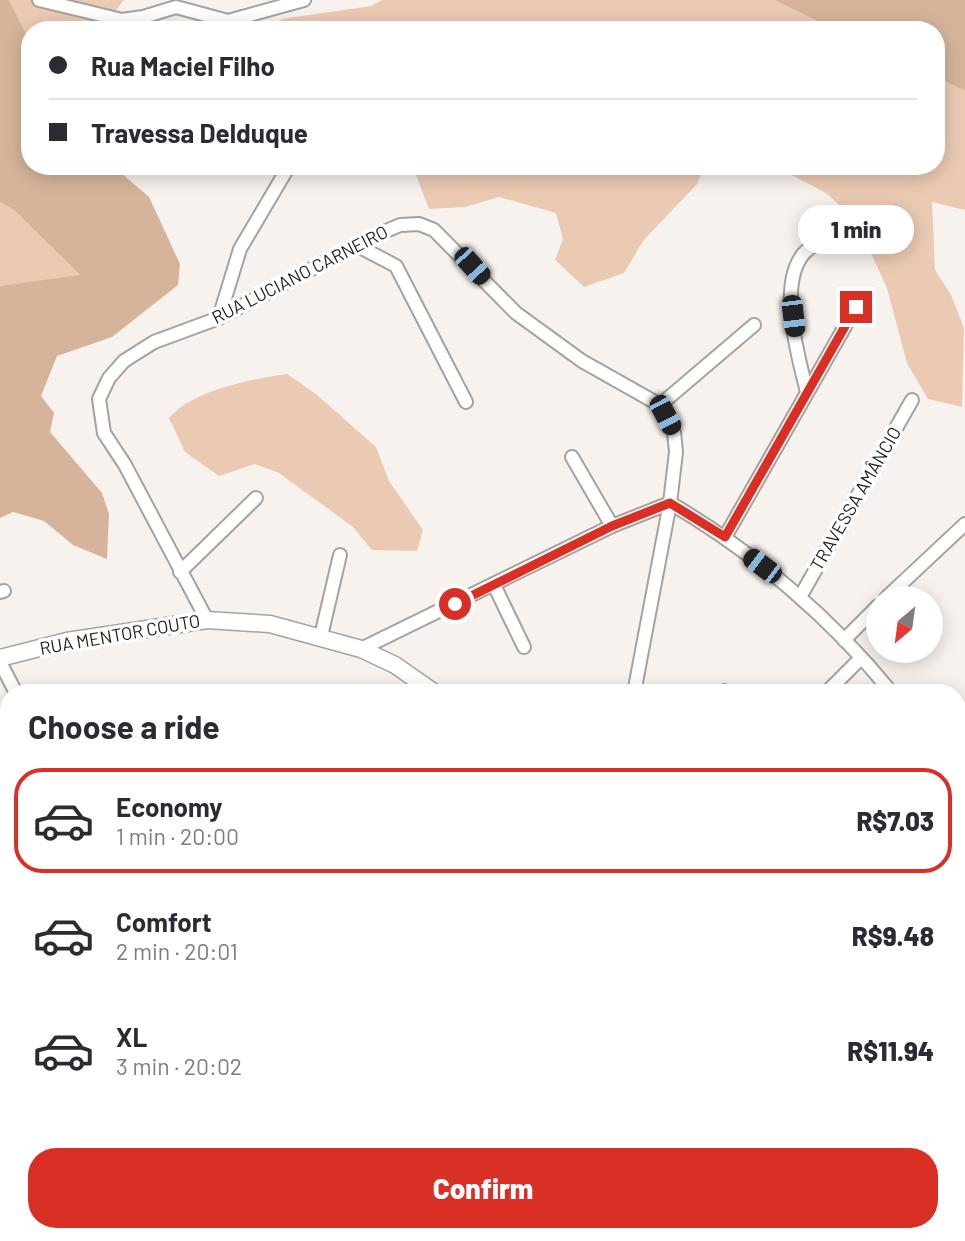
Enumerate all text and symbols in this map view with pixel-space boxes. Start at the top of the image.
text: Rua Maciel Filho [91,50,275,81]
text: Travessa Delduque [91,117,308,148]
callout: 1 min [798,205,914,254]
text: 1 min [831,215,881,243]
street label: RUA LUCIANO CARNEIRO [208,220,391,328]
car [451,243,494,289]
route end [840,291,872,323]
car [781,294,806,338]
car [646,392,685,438]
street label: TRAVESSA AMÂNCIO [805,423,905,574]
car [739,545,786,587]
north arrow [866,586,943,663]
map controls [866,586,943,663]
route start [439,588,471,620]
street label: RUA MENTOR COUTO [38,609,202,659]
text: Choose a ride [28,707,220,745]
icon: car [32,789,95,852]
text: Economy [116,791,222,822]
text: R$7.03 [856,805,934,836]
text: 1 min · 20:00 [116,822,239,850]
icon: car [32,904,95,967]
text: Comfort [116,906,212,937]
text: R$9.48 [852,920,934,951]
text: 2 min · 20:01 [116,937,238,965]
icon: car [32,1019,95,1082]
text: XL [116,1021,147,1052]
text: R$11.94 [847,1035,934,1066]
text: 3 min · 20:02 [116,1052,242,1080]
button: Confirm [28,1148,938,1228]

